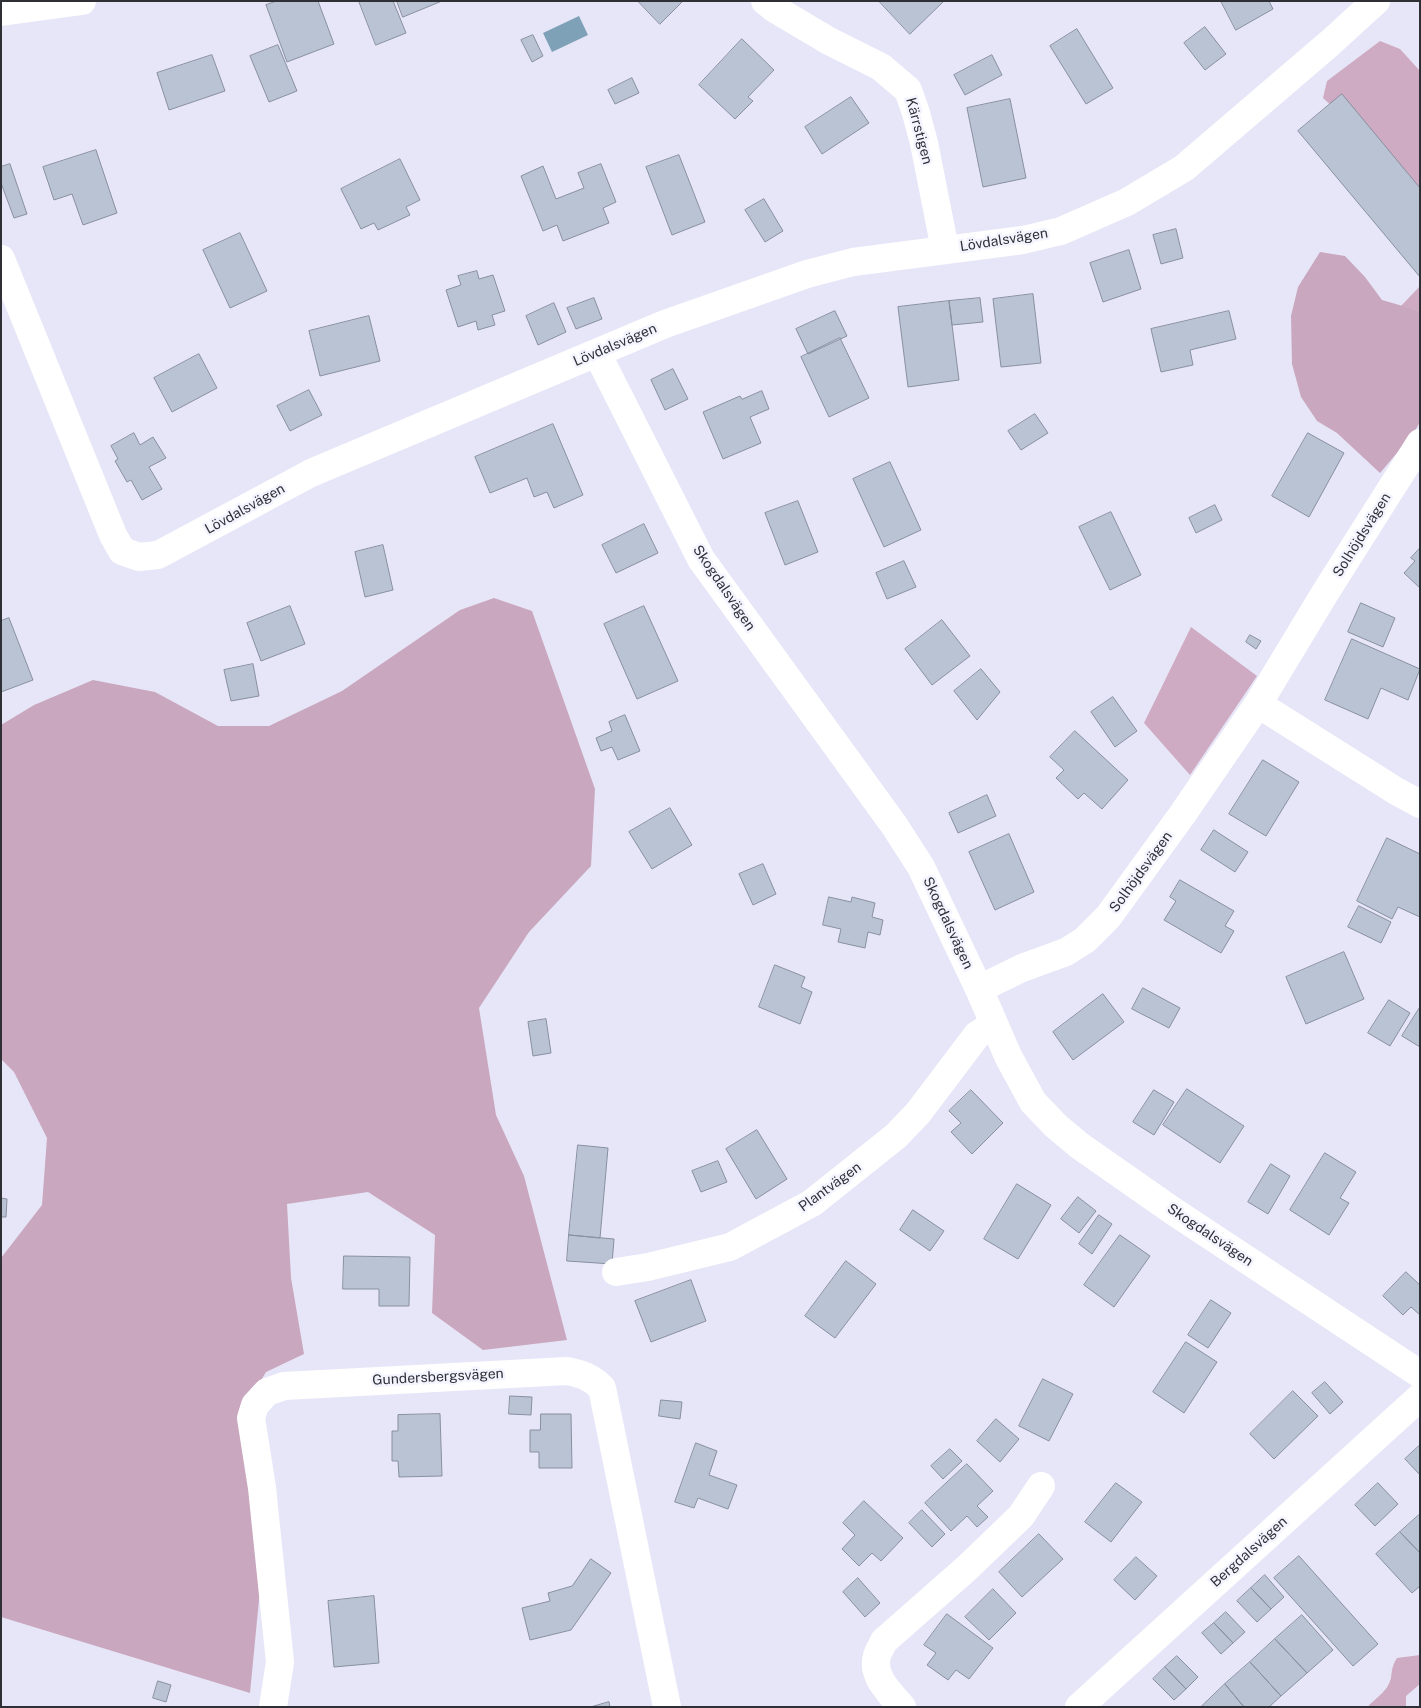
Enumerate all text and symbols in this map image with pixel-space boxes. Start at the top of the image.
street label: Kärrstigen [902,96,936,166]
street label: Lövdalsvägen [959,225,1049,255]
street label: Lövdalsvägen [571,320,659,370]
street label: Lövdalsvägen [202,480,288,538]
street label: Solhöjdsvägen [1330,490,1394,580]
street label: Skogdalsvägen [689,542,759,634]
street label: Solhöjdsvägen [1106,828,1176,916]
street label: Skogdalsvägen [919,874,977,972]
street label: Plantvägen [795,1159,865,1215]
street label: Skogdalsvägen [1164,1200,1256,1270]
street label: Gundersbergsvägen [372,1365,504,1389]
street label: Bergdalsvägen [1207,1513,1291,1591]

